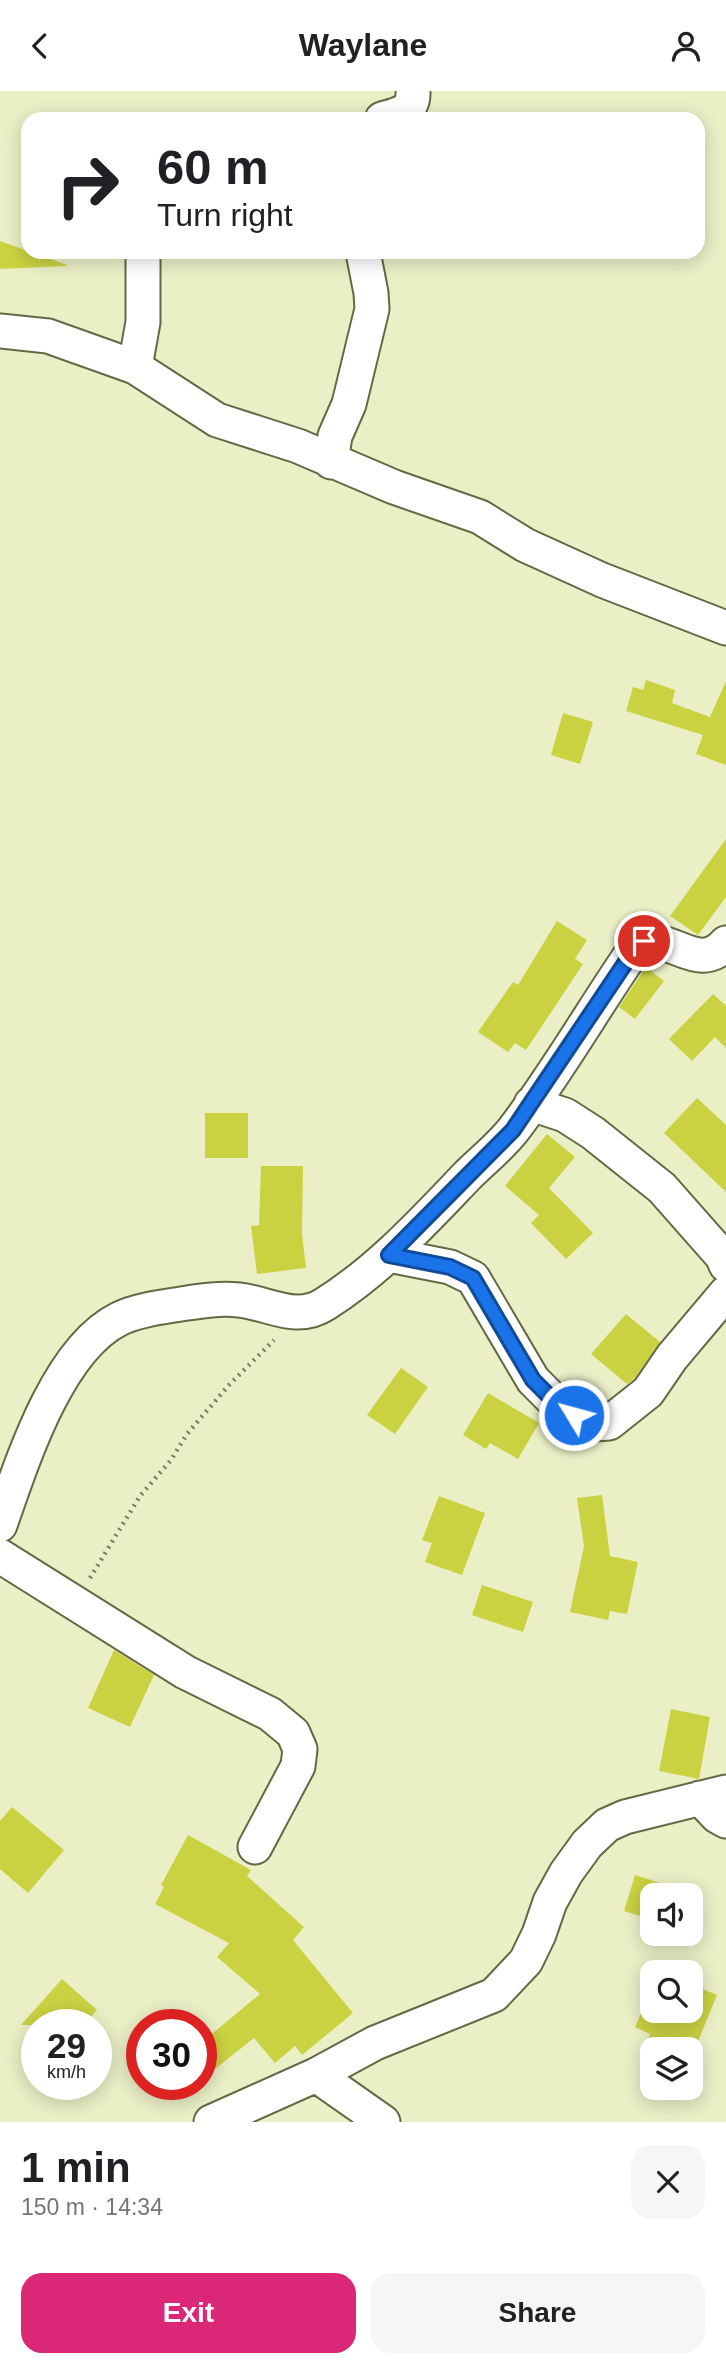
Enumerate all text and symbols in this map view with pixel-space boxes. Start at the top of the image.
icon: back [21,27,59,65]
text: Waylane [299,27,427,63]
icon: person [667,27,705,65]
icon: right [42,140,133,231]
text: 60 m [157,140,269,194]
text: Turn right [157,197,293,233]
pin [614,911,674,971]
icon: arrive [625,922,663,960]
position arrow [537,1378,611,1452]
map controls [640,1883,703,2100]
button: sound [640,1883,703,1946]
button: search [640,1960,703,2023]
speed limit sign: 30 [126,2009,217,2100]
text: 29 [47,2026,86,2065]
button: layers [640,2037,703,2100]
text: km/h [47,2062,86,2082]
text: 1 min [21,2144,131,2191]
button: close [631,2145,705,2219]
text: 150 m · 14:34 [21,2194,163,2220]
button: Exit [21,2273,356,2353]
button: Share [370,2273,705,2353]

